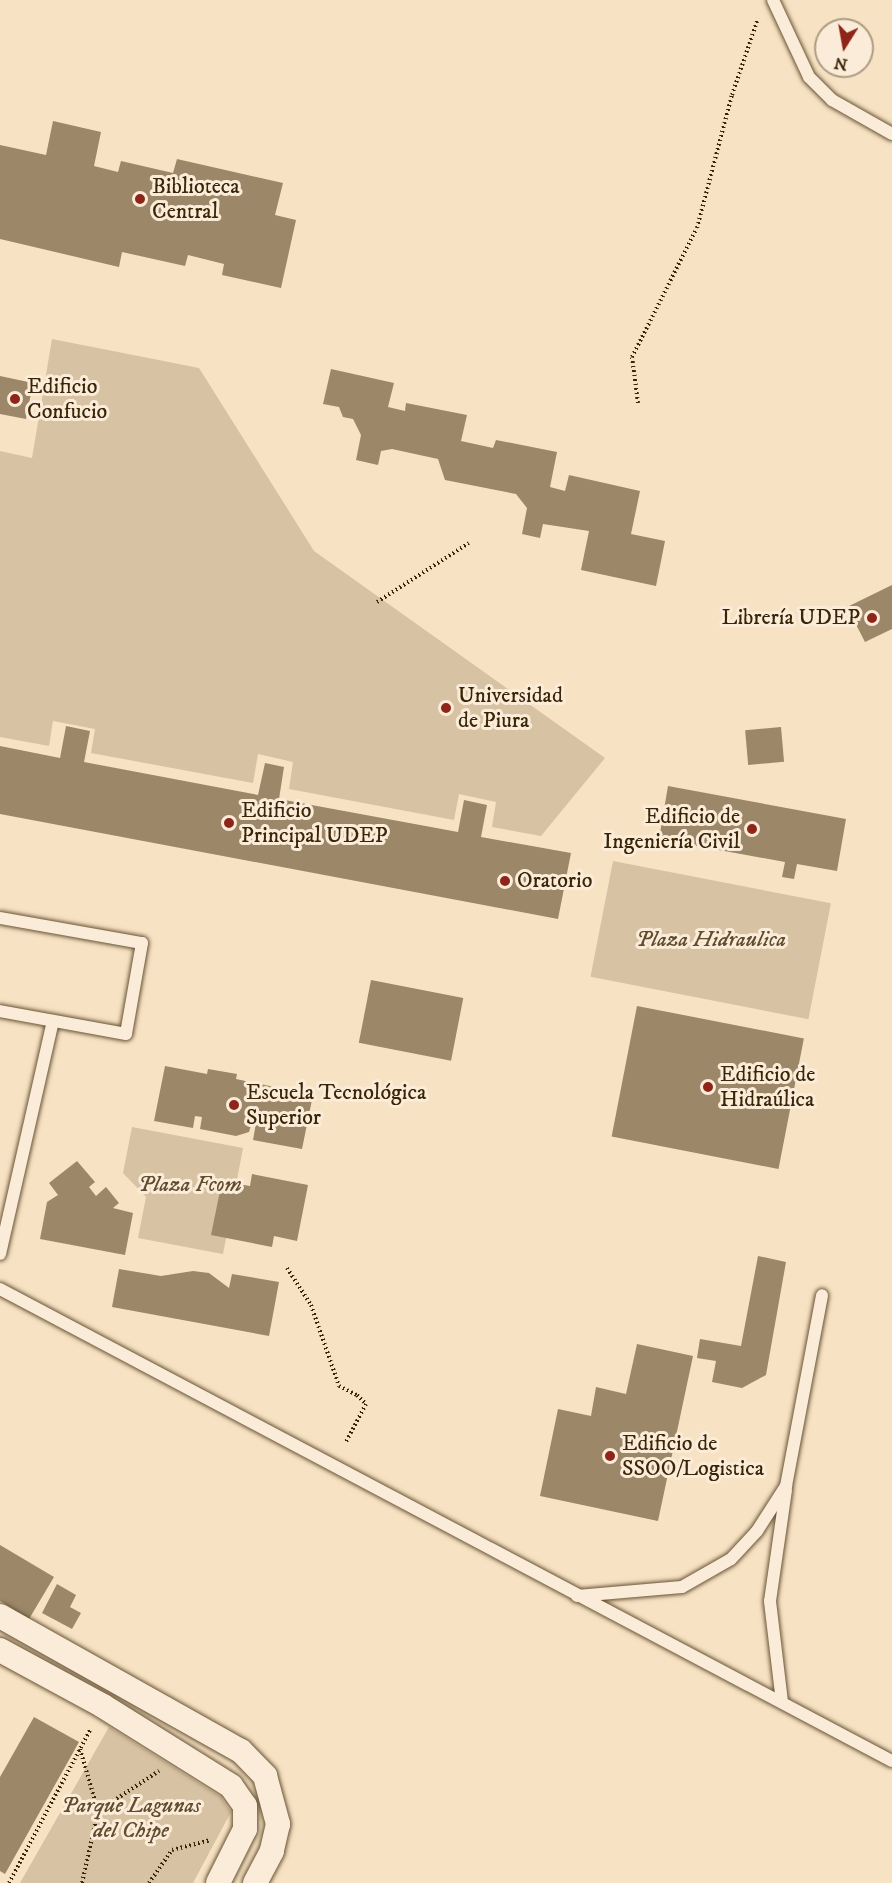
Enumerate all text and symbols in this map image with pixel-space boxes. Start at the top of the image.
north arrow [814,18,874,78]
text: N [833,53,849,75]
place label: Biblioteca Central [152,173,240,224]
marker: Biblioteca Central [133,192,147,206]
place label: Edificio Confucio [27,373,107,424]
marker: Edificio Confucio [8,392,22,406]
place label: Librería UDEP [722,605,860,631]
marker: Librería UDEP [865,611,879,625]
place label: Universidad de Piura [458,682,563,734]
marker: Universidad de Piura [439,701,453,715]
place label: Edificio Principal UDEP [241,797,387,848]
place label: Edificio de Ingeniería Civil [603,803,740,854]
marker: Edificio Principal UDEP [222,816,236,830]
marker: Edificio de Ingeniería Civil [745,822,759,836]
place label: Oratorio [517,868,592,894]
marker: Oratorio [498,874,512,888]
park label: Plaza Hidraulica [636,927,786,953]
place label: Edificio de Hidraúlica [720,1061,815,1112]
place label: Escuela Tecnológica Superior [246,1079,426,1130]
marker: Edificio de Hidraúlica [701,1080,715,1094]
marker: Escuela Tecnológica Superior [227,1098,241,1112]
park label: Plaza Fcom [138,1172,242,1198]
place label: Edificio de SSOO/Logistica [622,1430,764,1482]
marker: Edificio de SSOO/Logistica [603,1449,617,1463]
park label: Parque Lagunas del Chipe [61,1792,201,1844]

